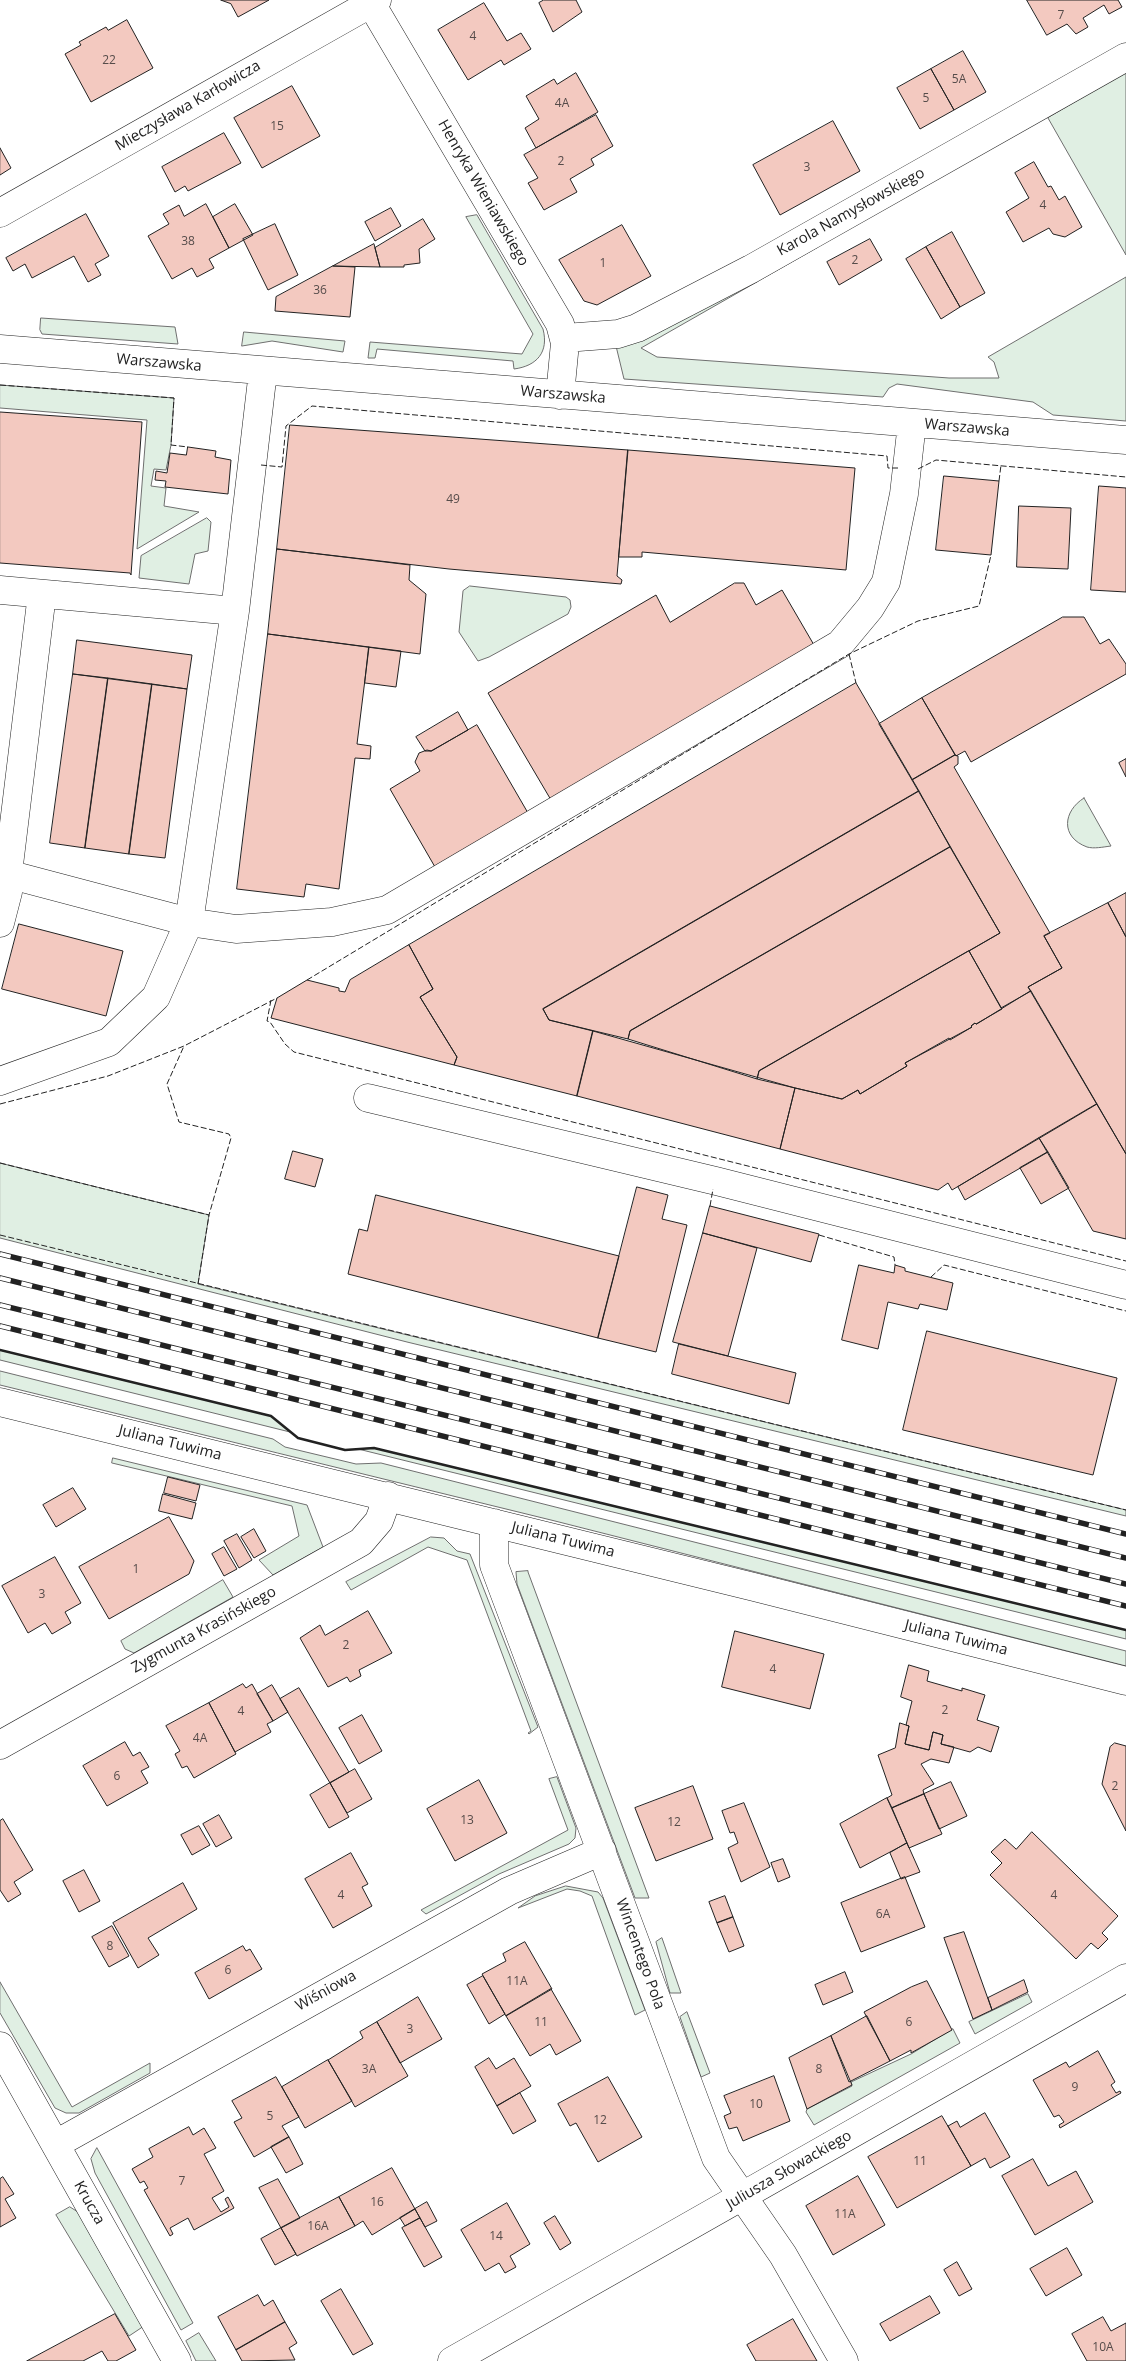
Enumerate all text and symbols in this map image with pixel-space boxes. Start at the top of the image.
house number: 7 [1058,9,1064,23]
house number: 4 [470,30,476,44]
house number: 22 [102,54,116,68]
street label: Mieczysława Karłowicza [112,57,264,155]
house number: 5A [952,73,966,87]
house number: 5 [923,92,929,106]
house number: 4A [555,97,569,111]
street label: Henryka Wieniawskiego [434,117,532,269]
house number: 15 [270,120,284,134]
house number: 2 [558,155,564,169]
house number: 3 [804,161,810,175]
street label: Karola Namysłowskiego [774,164,928,260]
house number: 4 [1040,199,1046,213]
house number: 38 [181,235,195,249]
house number: 2 [852,254,858,268]
house number: 1 [600,257,606,271]
house number: 36 [313,284,327,298]
street label: Warszawska [115,350,203,376]
street label: Warszawska [519,382,607,408]
street label: Warszawska [923,415,1011,441]
house number: 49 [446,493,460,507]
street label: Juliana Tuwima [117,1421,223,1465]
street label: Juliana Tuwima [510,1518,616,1562]
house number: 1 [133,1563,139,1577]
street label: Zygmunta Krasińskiego [129,1583,279,1677]
house number: 3 [39,1588,45,1602]
street label: Juliana Tuwima [903,1616,1009,1660]
house number: 2 [343,1639,349,1653]
house number: 4 [770,1663,776,1677]
house number: 2 [942,1704,948,1718]
house number: 4 [238,1705,244,1719]
house number: 4A [193,1732,207,1746]
house number: 6 [114,1770,120,1784]
house number: 2 [1112,1780,1118,1794]
house number: 13 [460,1814,474,1828]
house number: 12 [667,1816,681,1830]
house number: 4 [338,1889,344,1903]
house number: 4 [1051,1889,1057,1903]
street label: Wincentego Pola [612,1896,668,2012]
house number: 6A [876,1908,890,1922]
house number: 8 [107,1940,113,1954]
house number: 6 [225,1964,231,1978]
street label: Wiśniowa [292,1967,360,2015]
house number: 11A [506,1975,528,1989]
house number: 11 [534,2016,548,2030]
house number: 6 [906,2016,912,2030]
house number: 3 [407,2023,413,2037]
house number: 3A [362,2063,376,2077]
house number: 8 [816,2063,822,2077]
house number: 9 [1072,2081,1078,2095]
house number: 10 [749,2098,763,2112]
house number: 5 [267,2110,273,2124]
house number: 12 [593,2114,607,2128]
street label: Juliusza Słowackiego [723,2127,855,2213]
house number: 11 [913,2155,927,2169]
house number: 7 [179,2175,185,2189]
street label: Krucza [70,2178,108,2228]
house number: 16 [370,2196,384,2210]
house number: 11A [834,2208,856,2222]
house number: 16A [307,2220,329,2234]
house number: 14 [489,2230,503,2244]
house number: 10A [1092,2341,1114,2355]

